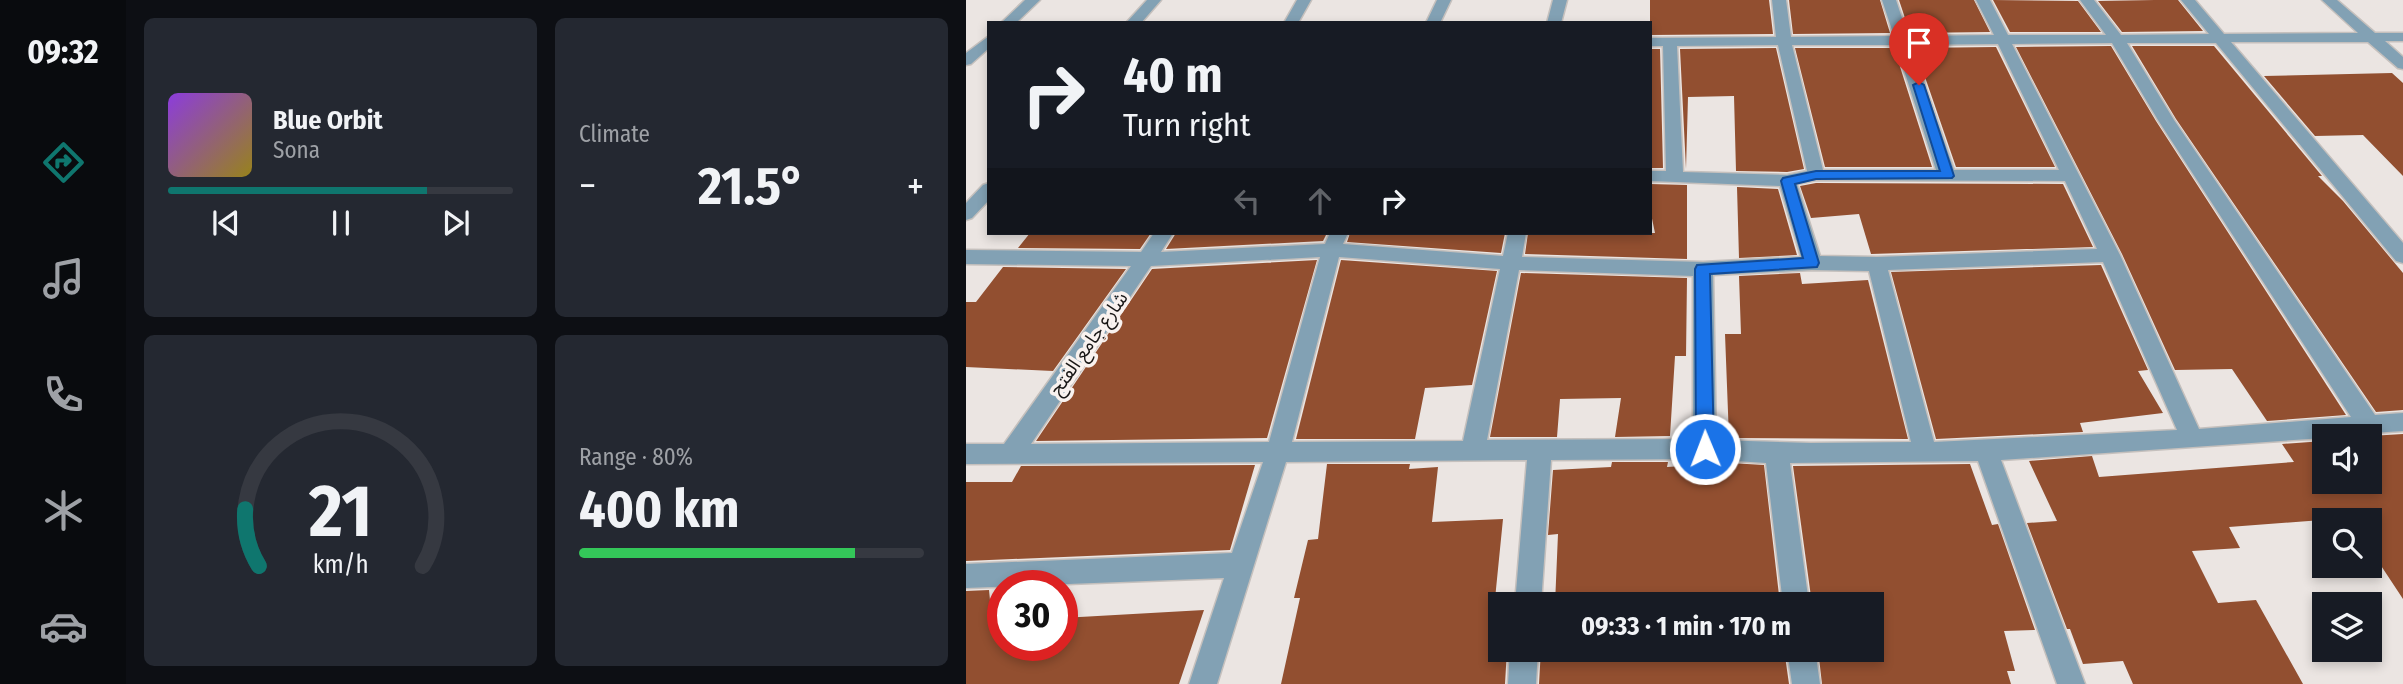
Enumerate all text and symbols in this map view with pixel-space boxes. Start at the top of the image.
pin [1889,13,1949,85]
icon: arrive [1900,24,1938,62]
text: 09:32 [27,33,99,71]
text: 40 m [1123,46,1223,105]
icon: right [1008,49,1099,140]
text: Blue Orbit [273,105,383,136]
text: Turn right [1123,106,1250,144]
text: Climate [579,120,650,148]
text: Sona [273,136,320,164]
icon: directions [39,138,88,187]
text: 21.5° [698,155,805,218]
text: − [579,163,596,209]
text: + [907,163,924,209]
icon: left [1228,182,1266,220]
icon: ahead [1301,182,1339,220]
icon: right [1374,182,1412,220]
icon: previous [207,204,245,242]
icon: pause [322,204,360,242]
icon: next [437,204,475,242]
icon: music [39,254,88,303]
street label: شارع جامع الفتح [1044,287,1135,401]
icon: phone [39,370,88,419]
position arrow [1668,412,1742,486]
map controls [2312,424,2382,662]
button: sound [2312,424,2382,494]
text: Range · 80% [579,443,693,471]
text: 21 [308,469,372,556]
text: 400 km [579,478,739,541]
icon: climate [39,486,88,535]
button: search [2312,508,2382,578]
text: km/h [313,550,368,580]
speed limit sign: 30 [987,570,1078,661]
button: layers [2312,592,2382,662]
icon: car [39,602,88,651]
text: 09:33 · 1 min · 170 m [1581,611,1791,642]

